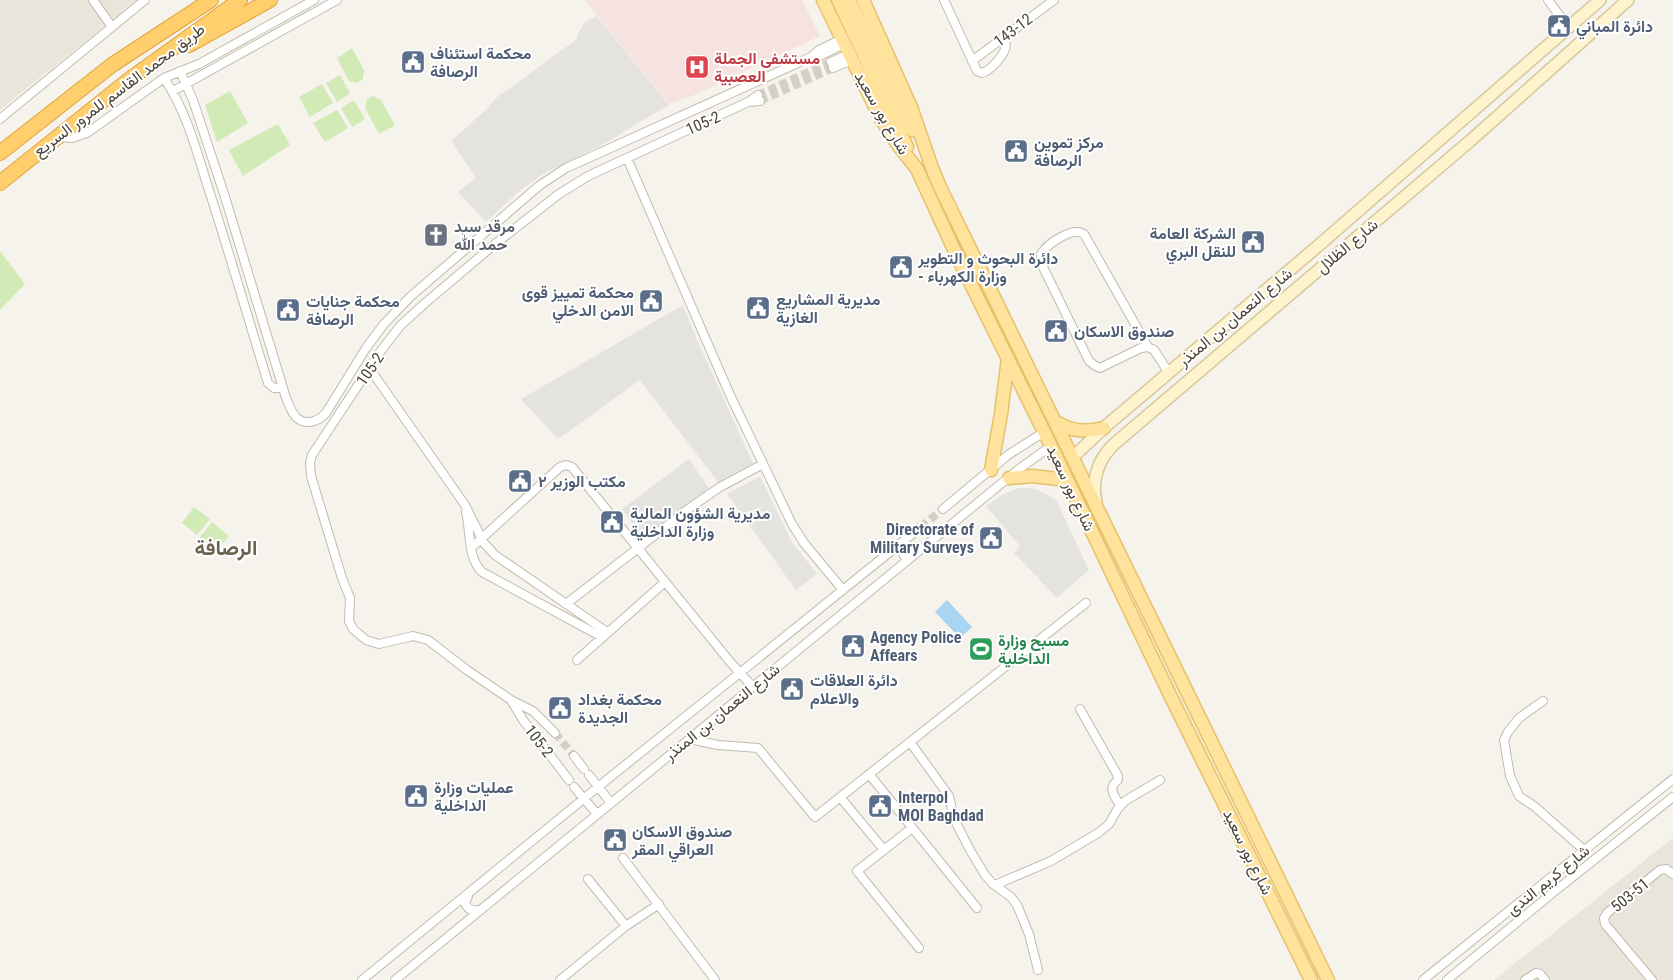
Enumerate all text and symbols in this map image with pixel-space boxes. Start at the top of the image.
street label: 143-12 [990,9,1036,51]
public building icon: دائرة المباني [1546,13,1572,39]
place label: دائرة المباني [1576,17,1653,40]
street label: طريق محمد القاسم للمرور السريع [30,19,210,162]
place label: محكمة استئناف الرصافة [430,44,532,82]
public building icon: محكمة استئناف الرصافة [400,49,426,75]
place label: مستشفى الجملة العصبية [714,49,821,86]
hospital icon: مستشفى الجملة العصبية [684,54,710,80]
street label: شارع بور سعيد [849,68,913,159]
street label: 105-2 [683,107,723,139]
place label: مركز تموين الرصافة [1034,133,1104,171]
public building icon: مركز تموين الرصافة [1003,138,1029,164]
street label: شارع الظلال [1312,215,1383,279]
place label: مرقد سيد حمد الله [454,217,515,254]
church icon: مرقد سيد حمد الله [423,222,449,248]
place label: الشركة العامة للنقل البري [1150,224,1236,265]
public building icon: الشركة العامة للنقل البري [1240,229,1266,255]
place label: دائرة البحوث و التطوير - وزارة الكهرباء [917,249,1058,287]
public building icon: دائرة البحوث و التطوير - وزارة الكهرباء [888,254,914,280]
street label: شارع النعمان بن المنذر [1173,264,1297,373]
place label: محكمة تمييز قوى الامن الدخلي [522,283,634,324]
public building icon: محكمة تمييز قوى الامن الدخلي [638,288,664,314]
place label: مديرية المشاريع الغازية [776,290,881,328]
place label: محكمة جنايات الرصافة [306,292,400,330]
public building icon: مديرية المشاريع الغازية [745,295,771,321]
public building icon: محكمة جنايات الرصافة [275,297,301,323]
public building icon: صندوق الاسكان [1043,318,1069,344]
place label: صندوق الاسكان [1074,322,1174,342]
street label: 105-2 [352,349,388,389]
street label: شارع بور سعيد [1041,442,1099,535]
public building icon: مكتب الوزير ٢ [507,468,533,494]
place label: مكتب الوزير ٢ [538,472,626,492]
place label: مديرية الشؤون المالية وزارة الداخلية [630,504,771,542]
public building icon: مديرية الشؤون المالية وزارة الداخلية [599,509,625,535]
place label: Directorate of Military Surveys [870,520,975,557]
public building icon: Directorate of Military Surveys [978,525,1004,551]
district label: الرصافة [195,536,257,561]
place label: Agency Police Affears [870,628,962,665]
place label: مسبح وزارة الداخلية [998,631,1070,668]
public building icon: Agency Police Affears [840,633,866,659]
sports icon: مسبح وزارة الداخلية [968,636,994,662]
street label: شارع النعمان بن المنذر [660,660,785,767]
place label: دائرة العلاقات والاعلام [810,671,898,709]
public building icon: دائرة العلاقات والاعلام [779,676,805,702]
place label: محكمة بغداد الجديدة [578,690,662,727]
public building icon: محكمة بغداد الجديدة [547,695,573,721]
street label: 105-2 [521,721,557,761]
place label: عمليات وزارة الداخلية [434,778,514,815]
public building icon: عمليات وزارة الداخلية [403,783,429,809]
place label: Interpol MOI Baghdad [898,788,984,825]
public building icon: Interpol MOI Baghdad [867,793,893,819]
street label: شارع بور سعيد [1217,806,1277,899]
place label: صندوق الاسكان العراقي المقر [631,822,732,863]
public building icon: صندوق الاسكان العراقي المقر [602,827,628,853]
street label: شارع كريم الندى [1503,841,1595,921]
street label: 503-51 [1607,874,1653,916]

